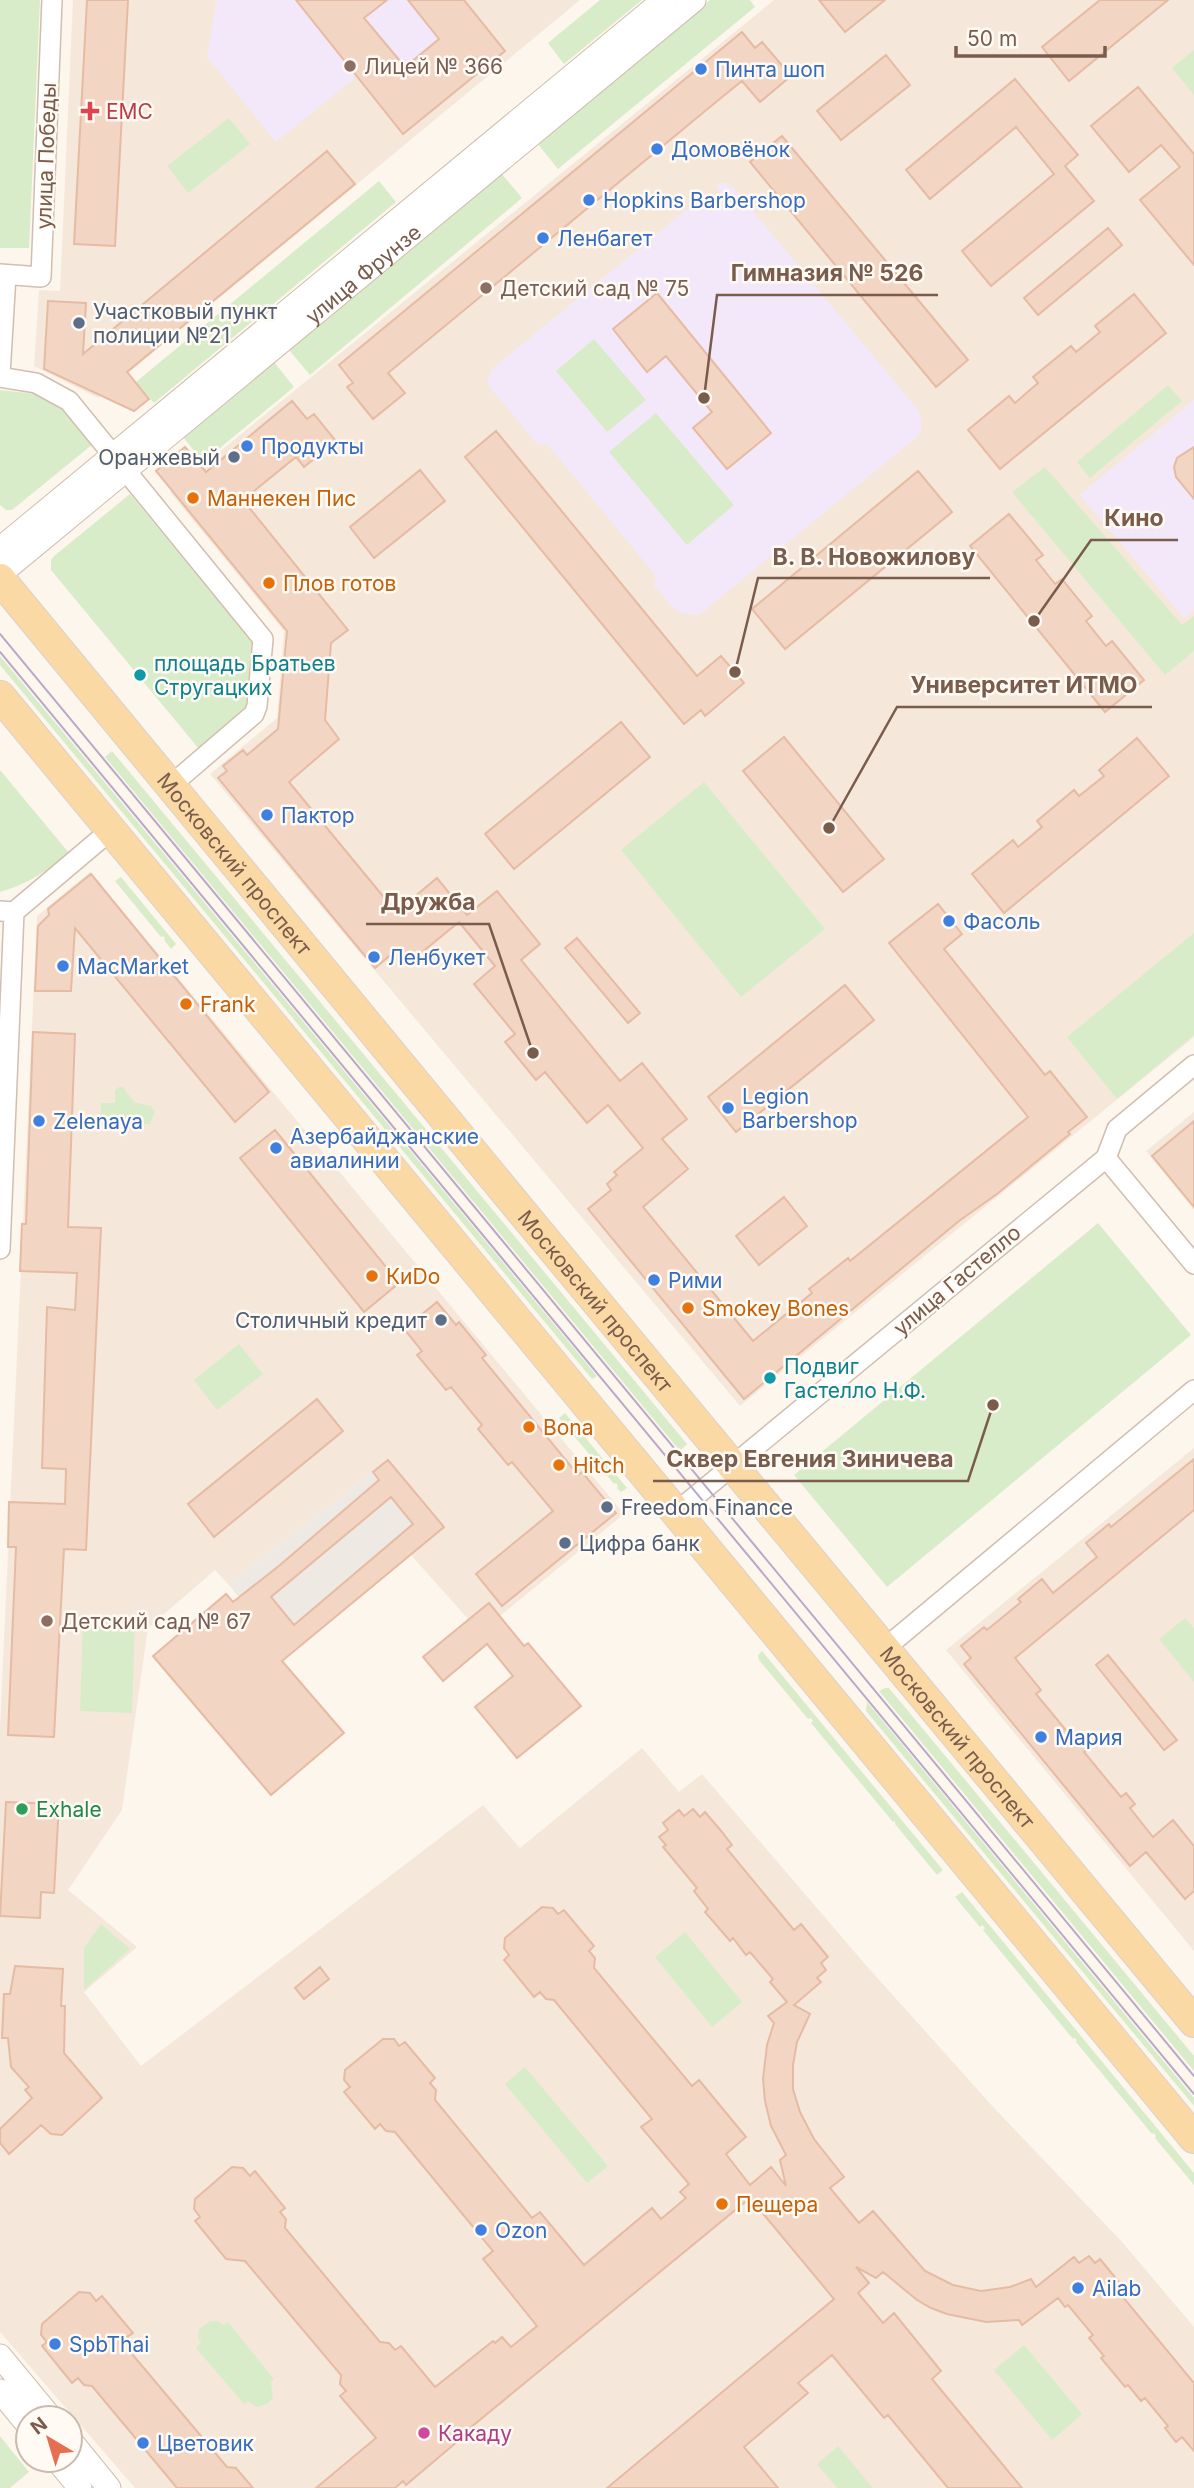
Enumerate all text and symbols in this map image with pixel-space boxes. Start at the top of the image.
scale bar [956,14,1105,58]
text: 50 m [967,26,1017,51]
place label: Лицей № 366 [364,54,503,79]
place label: Пинта шоп [715,57,825,82]
marker: Лицей № 366 [342,58,358,74]
marker: Пинта шоп [693,61,709,77]
street label: улица Победы [31,82,61,230]
place label: ЕМС [106,99,153,124]
marker: ЕМС [80,101,100,121]
place label: Домовёнок [671,137,791,162]
marker: Домовёнок [649,141,665,157]
place label: Hopkins Barbershop [603,188,806,213]
marker: Hopkins Barbershop [581,192,597,208]
street label: улица Фрунзе [300,219,426,329]
place label: Ленбагет [557,226,653,251]
marker: Ленбагет [535,230,551,246]
callout: Гимназия № 526 [717,251,938,295]
text: Гимназия № 526 [731,259,923,287]
place label: Детский сад № 75 [500,276,689,301]
marker: Детский сад № 75 [478,280,494,296]
place label: Участковый пункт полиции №21 [93,299,278,348]
marker: Участковый пункт полиции №21 [71,315,87,331]
place label: Продукты [261,434,364,459]
marker: Продукты [239,438,255,454]
place label: Оранжевый [98,445,220,470]
marker: Оранжевый [226,449,242,465]
place label: Маннекен Пис [207,486,356,511]
marker: Маннекен Пис [185,490,201,506]
callout: Кино [1091,496,1178,540]
text: Кино [1104,504,1164,532]
callout: В. В. Новожилову [758,534,990,578]
text: В. В. Новожилову [773,543,976,571]
place label: Плов готов [283,571,396,596]
marker: Плов готов [261,575,277,591]
place label: площадь Братьев Стругацких [154,651,336,700]
callout: Университет ИТМО [897,663,1152,707]
marker: площадь Братьев Стругацких [132,667,148,683]
text: Университет ИТМО [910,671,1138,699]
street label: Московский проспект [152,768,317,960]
place label: Пактор [281,803,355,828]
marker: Пактор [259,807,275,823]
callout: Дружба [366,880,489,924]
text: Дружба [380,888,476,916]
place label: Фасоль [963,909,1041,934]
marker: Фасоль [941,913,957,929]
place label: Ленбукет [388,945,486,970]
marker: Ленбукет [366,949,382,965]
place label: MacMarket [77,954,189,979]
marker: MacMarket [55,958,71,974]
place label: Frank [200,992,256,1017]
marker: Frank [178,996,194,1012]
place label: Legion Barbershop [742,1084,858,1133]
marker: Legion Barbershop [720,1100,736,1116]
place label: Zelenaya [53,1109,143,1134]
marker: Zelenaya [31,1113,47,1129]
place label: Азербайджанские авиалинии [290,1124,479,1173]
marker: Азербайджанские авиалинии [268,1140,284,1156]
street label: Московский проспект [513,1205,679,1397]
street label: улица Гастелло [888,1220,1026,1340]
place label: КиDo [386,1264,440,1289]
marker: КиDo [364,1268,380,1284]
place label: Рими [668,1268,722,1293]
marker: Рими [646,1272,662,1288]
place label: Smokey Bones [702,1296,849,1321]
marker: Smokey Bones [680,1300,696,1316]
place label: Столичный кредит [235,1308,427,1333]
marker: Столичный кредит [433,1312,449,1328]
place label: Подвиг Гастелло Н.Ф. [784,1354,926,1403]
marker: Подвиг Гастелло Н.Ф. [762,1370,778,1386]
place label: Bona [543,1415,594,1440]
marker: Bona [521,1419,537,1435]
callout: Сквер Евгения Зиничева [653,1437,968,1481]
text: Сквер Евгения Зиничева [666,1445,954,1473]
place label: Hitch [573,1453,625,1478]
marker: Hitch [551,1457,567,1473]
place label: Freedom Finance [621,1495,793,1520]
marker: Freedom Finance [599,1499,615,1515]
place label: Цифра банк [579,1531,700,1556]
marker: Цифра банк [557,1535,573,1551]
place label: Детский сад № 67 [61,1609,251,1634]
marker: Детский сад № 67 [39,1613,55,1629]
street label: Московский проспект [875,1641,1041,1833]
place label: Мария [1055,1725,1123,1750]
marker: Мария [1033,1729,1049,1745]
place label: Exhale [36,1797,102,1822]
marker: Exhale [14,1801,30,1817]
place label: Пещера [736,2192,818,2217]
marker: Пещера [714,2196,730,2212]
place label: Ozon [495,2218,547,2243]
marker: Ozon [473,2222,489,2238]
place label: Ailab [1092,2276,1141,2301]
marker: Ailab [1070,2280,1086,2296]
place label: SpbThai [69,2332,149,2357]
marker: SpbThai [47,2336,63,2352]
north arrow [14,2404,84,2474]
text: N [26,2412,52,2440]
place label: Какаду [438,2421,512,2446]
marker: Какаду [416,2425,432,2441]
place label: Цветовик [157,2431,255,2456]
marker: Цветовик [135,2435,151,2451]

